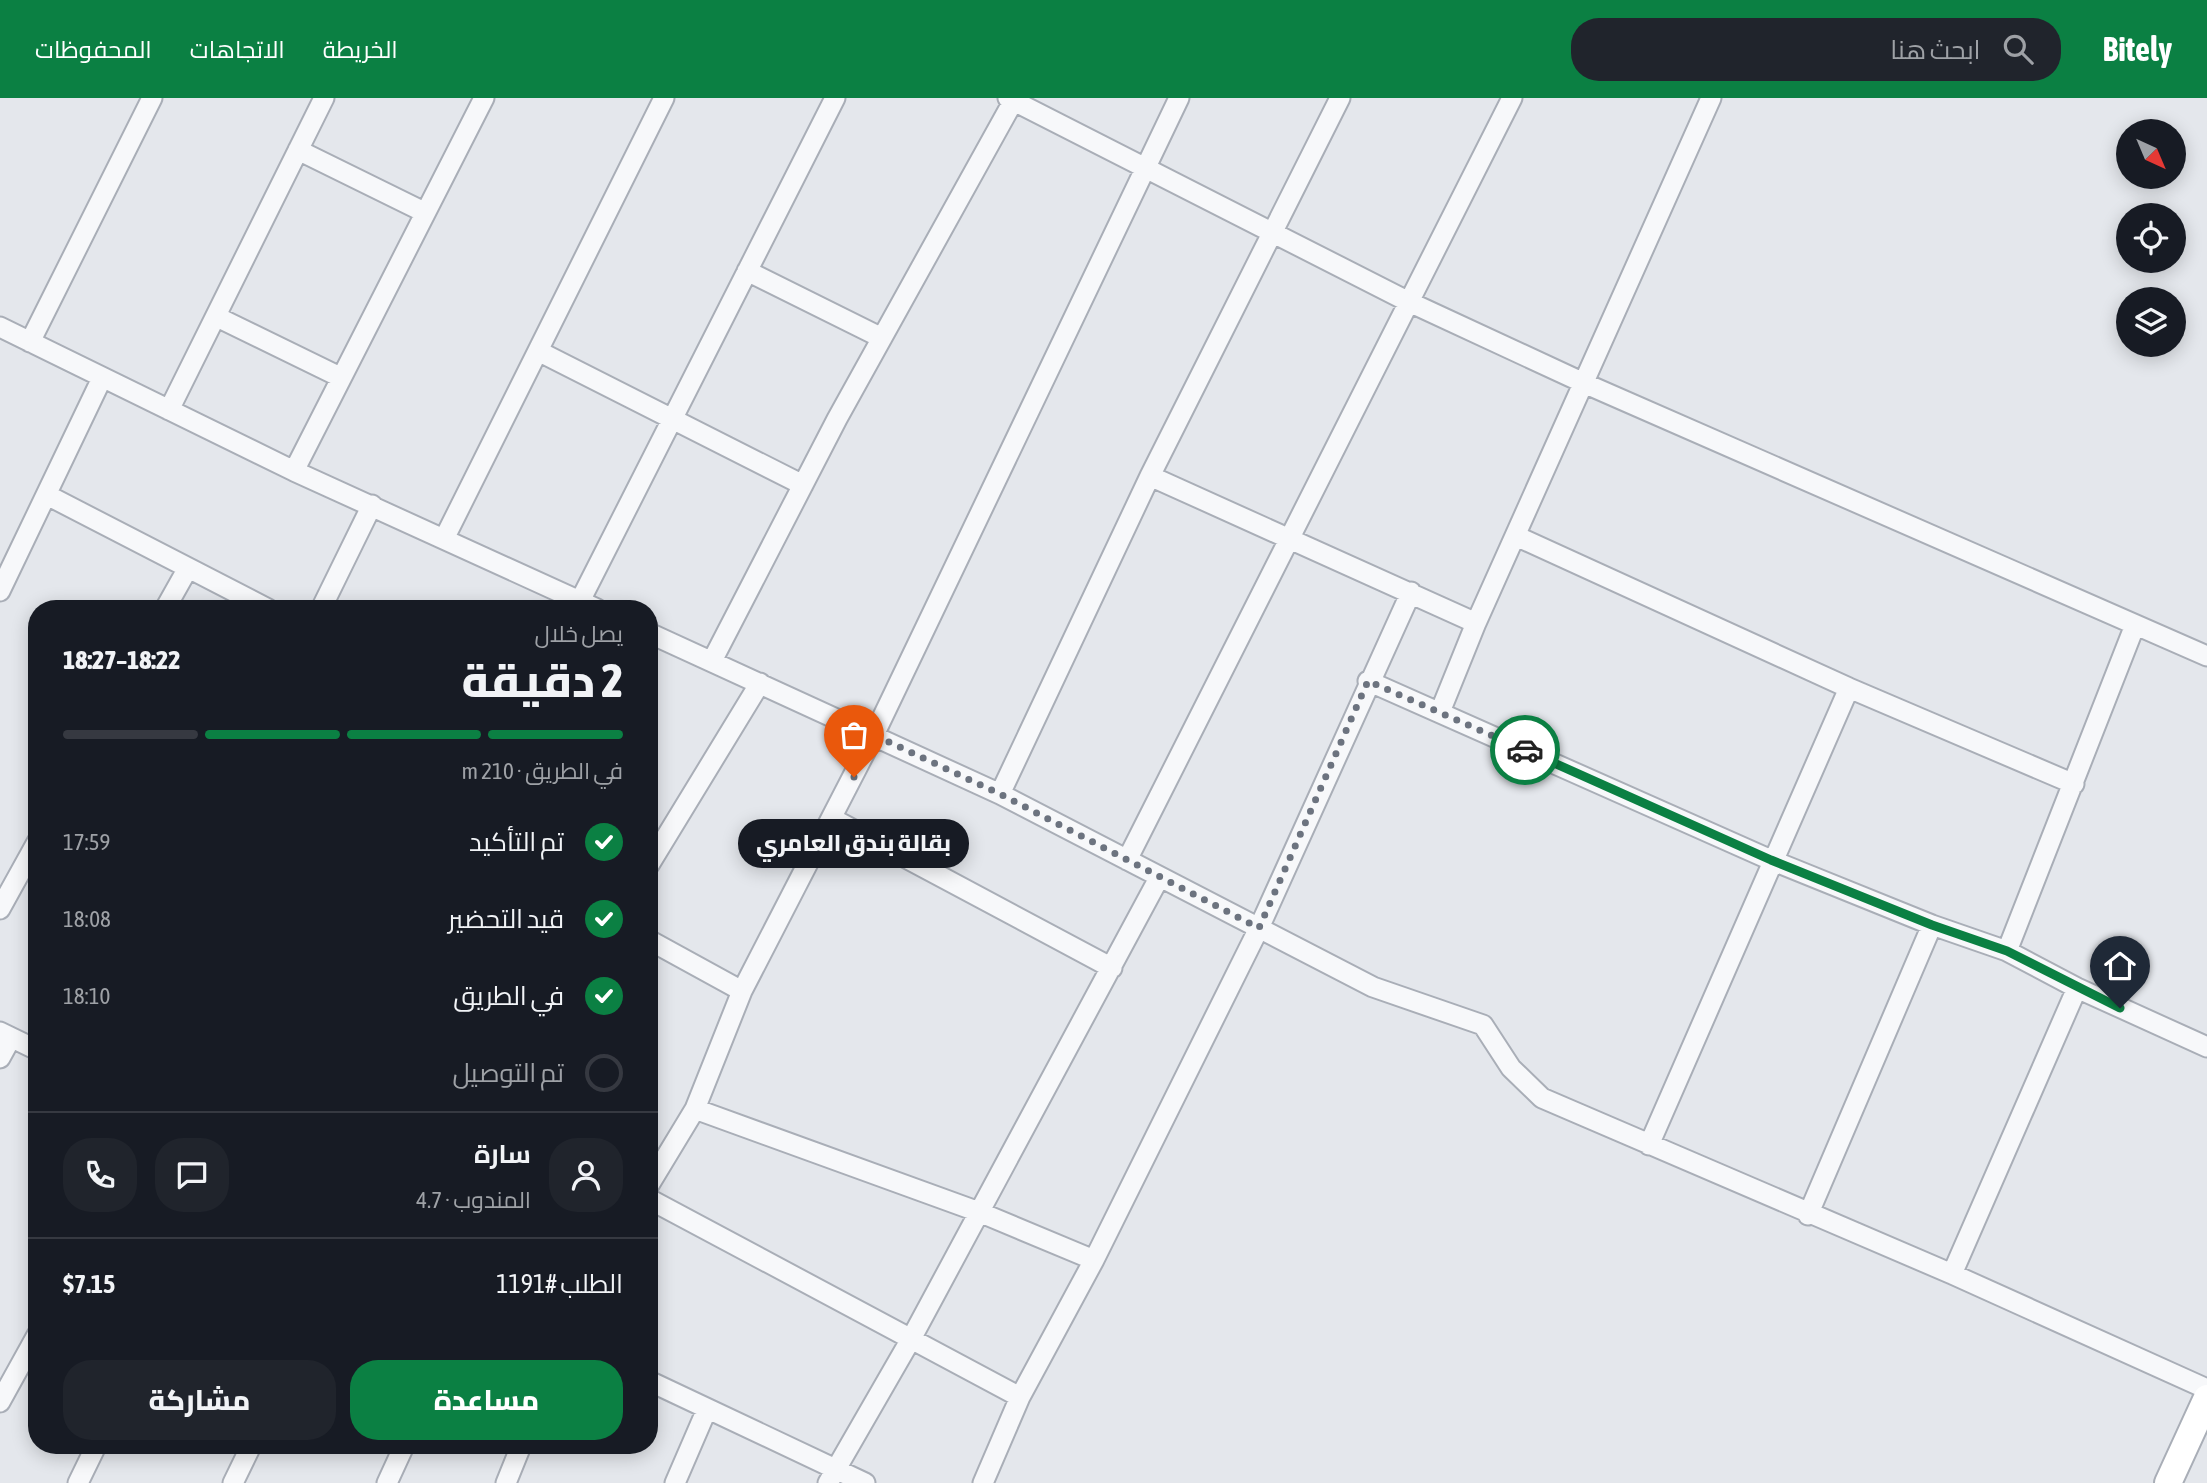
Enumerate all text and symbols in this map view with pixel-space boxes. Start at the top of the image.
search box [1571,18,2061,81]
icon: search [1999,30,2037,68]
text: Bitely [2103,30,2172,68]
text: ابحث هنا [1890,35,1981,65]
text: المحفوظات [35,36,152,63]
text: الاتجاهات [190,36,285,63]
text: الخريطة [323,36,398,63]
north arrow [2116,119,2186,189]
map controls [2116,119,2186,357]
button: locate [2116,203,2186,273]
button: layers [2116,287,2186,357]
text: يصل خلال [534,621,623,647]
text: 18:22–18:27 [63,645,180,675]
text: 2 دقيقة [461,654,623,707]
pin [824,705,884,777]
courier [1490,715,1560,785]
icon: bag [835,716,873,754]
icon: car [1506,731,1544,769]
text: في الطريق · 210 m [462,758,623,784]
callout: بقالة بندق العامري [738,819,970,868]
icon: check [585,823,623,861]
text: تم التأكيد [469,827,564,857]
text: 17:59 [63,829,110,855]
text: بقالة بندق العامري [756,830,951,856]
icon: check [585,900,623,938]
text: قيد التحضير [448,904,564,934]
text: 18:08 [63,906,111,932]
pin [2090,936,2150,1008]
icon: home [2101,947,2139,985]
icon: check [585,977,623,1015]
text: في الطريق [453,981,564,1011]
text: 18:10 [63,983,110,1009]
text: تم التوصيل [452,1058,564,1088]
button: phone [63,1138,137,1212]
button: chat [155,1138,229,1212]
button: person [549,1138,623,1212]
text: سارة [474,1139,531,1169]
text: المندوب · 4.7 [416,1187,531,1213]
text: $7.15 [63,1269,115,1299]
text: الطلب #1191 [496,1269,623,1299]
button: مشاركة [63,1360,336,1440]
button: مساعدة [350,1360,623,1440]

